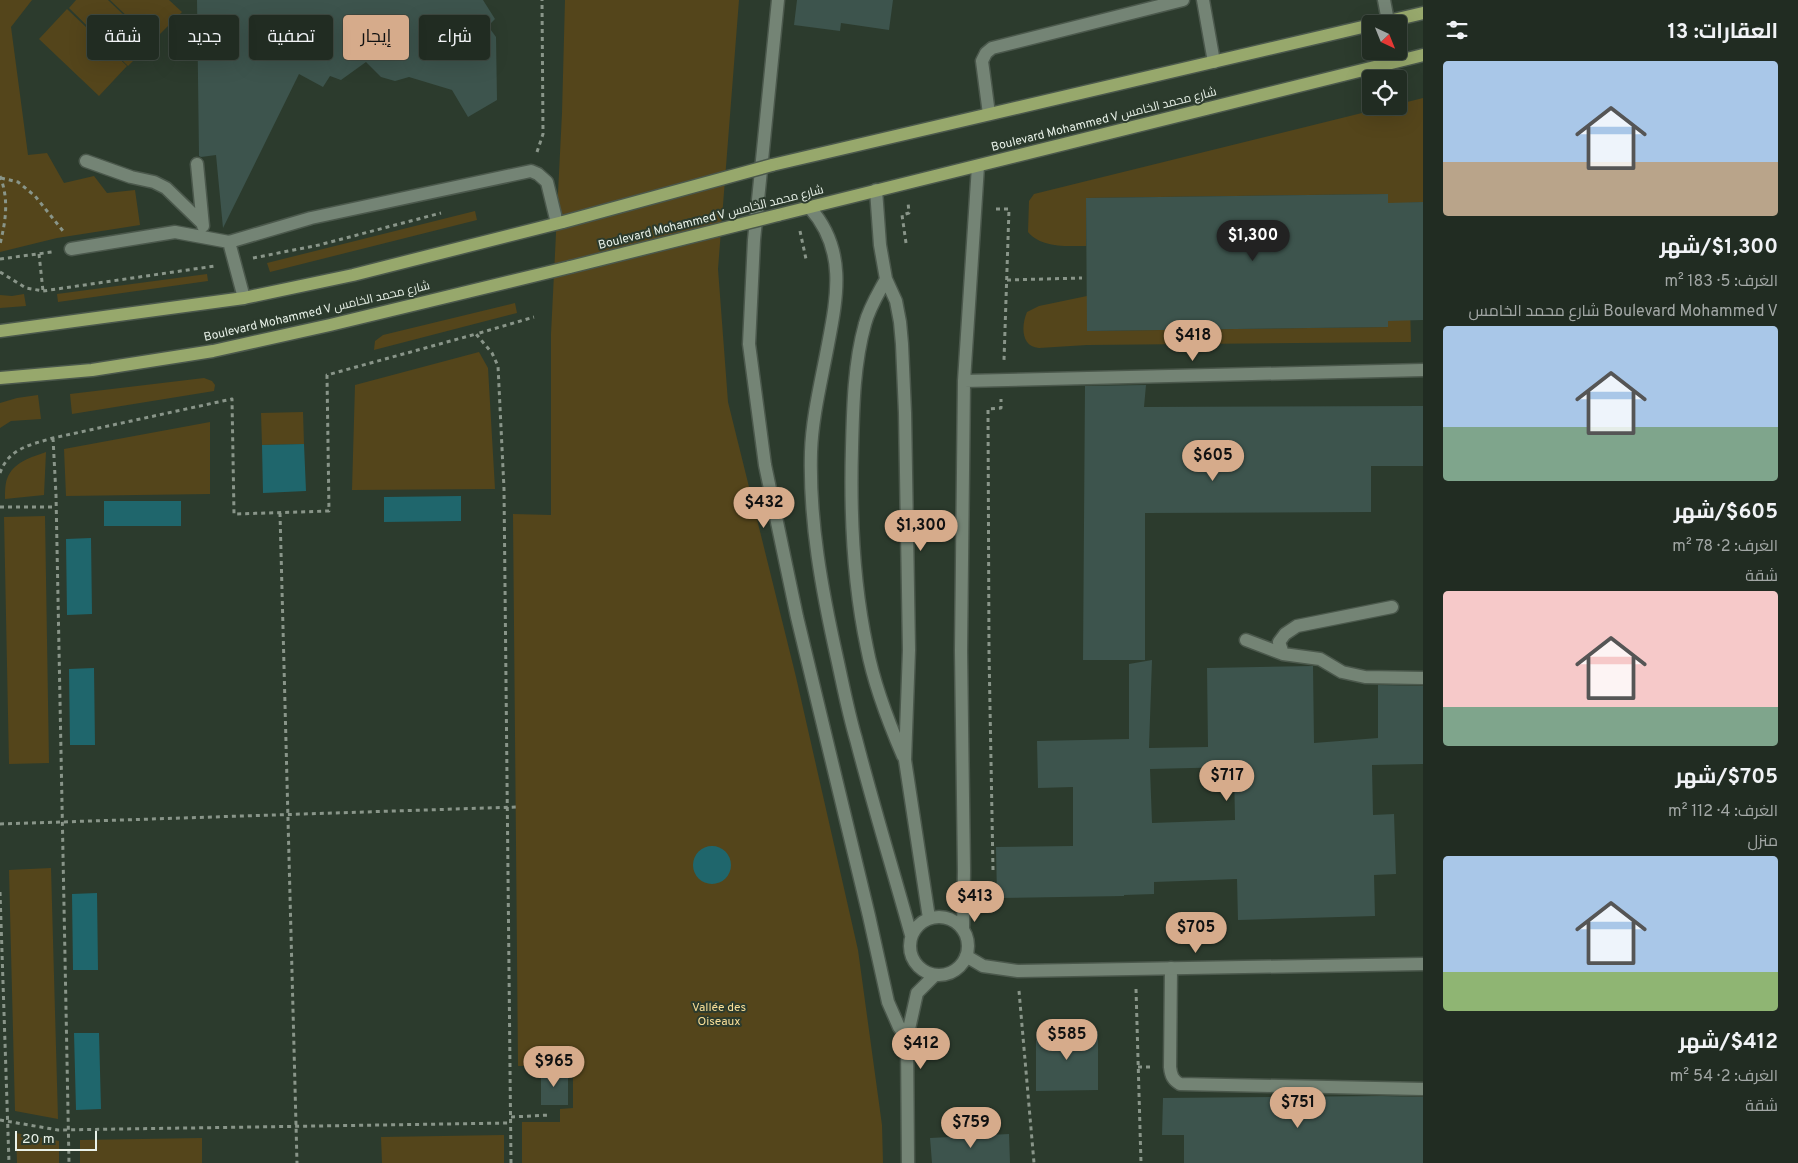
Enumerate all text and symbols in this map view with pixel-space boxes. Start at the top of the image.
chip: شقة [87,15,159,60]
chip: جديد [169,15,239,60]
chip: تصفية [249,15,333,60]
chip: إيجار [343,15,409,60]
chip: شراء [419,15,490,60]
north arrow [1362,15,1408,60]
map controls [1362,15,1407,115]
icon: filters [1443,16,1471,44]
text: العقارات: 13 [1667,19,1778,46]
button: locate [1362,70,1407,115]
street label: Boulevard Mohammed V شارع محمد الخامس [990,84,1218,156]
icon: home [1566,93,1656,183]
street label: Boulevard Mohammed V شارع محمد الخامس [597,182,825,254]
pin: $1,300 [1212,220,1294,262]
text: $1,300 [1228,226,1278,246]
text: $1,300/شهر [1659,234,1778,261]
text: الغرف: 5 · 183 m² [1664,272,1778,292]
street label: Boulevard Mohammed V شارع محمد الخامس [202,278,432,346]
text: Boulevard Mohammed V شارع محمد الخامس [1468,302,1778,322]
pin: $418 [1163,320,1223,362]
text: $418 [1175,326,1211,346]
icon: home [1566,358,1656,448]
pin: $605 [1183,440,1243,482]
text: $605 [1193,446,1233,466]
pin: $432 [734,486,794,529]
text: $432 [745,493,784,513]
text: $605/شهر [1674,499,1778,526]
pin: $1,300 [880,510,962,552]
text: $1,300 [896,516,946,536]
text: الغرف: 2 · 78 m² [1672,537,1778,557]
text: شقة [1745,567,1778,587]
icon: home [1566,623,1656,713]
pin: $717 [1197,760,1257,802]
text: $705/شهر [1675,764,1778,791]
text: $717 [1210,766,1244,786]
text: الغرف: 4 · 112 m² [1668,802,1778,822]
text: منزل [1748,832,1778,852]
pin: $413 [945,880,1005,923]
text: $413 [957,887,993,907]
icon: home [1566,888,1656,978]
pin: $705 [1166,912,1226,954]
text: $705 [1177,918,1215,938]
park label: Vallée des Oiseaux [692,1000,746,1030]
pin: $585 [1037,1018,1097,1061]
text: $585 [1047,1025,1087,1045]
pin: $412 [891,1028,951,1070]
text: $412/شهر [1679,1029,1778,1056]
text: $412 [903,1034,939,1054]
pin: $965 [524,1046,584,1088]
text: $965 [534,1052,574,1072]
text: الغرف: 2 · 54 m² [1670,1067,1778,1087]
pin: $751 [1268,1086,1328,1129]
text: $751 [1281,1093,1315,1113]
text: شقة [1745,1097,1778,1117]
pin: $759 [941,1106,1001,1149]
text: $759 [952,1113,990,1133]
scale bar [15,1128,98,1151]
text: 20 m [22,1131,55,1148]

